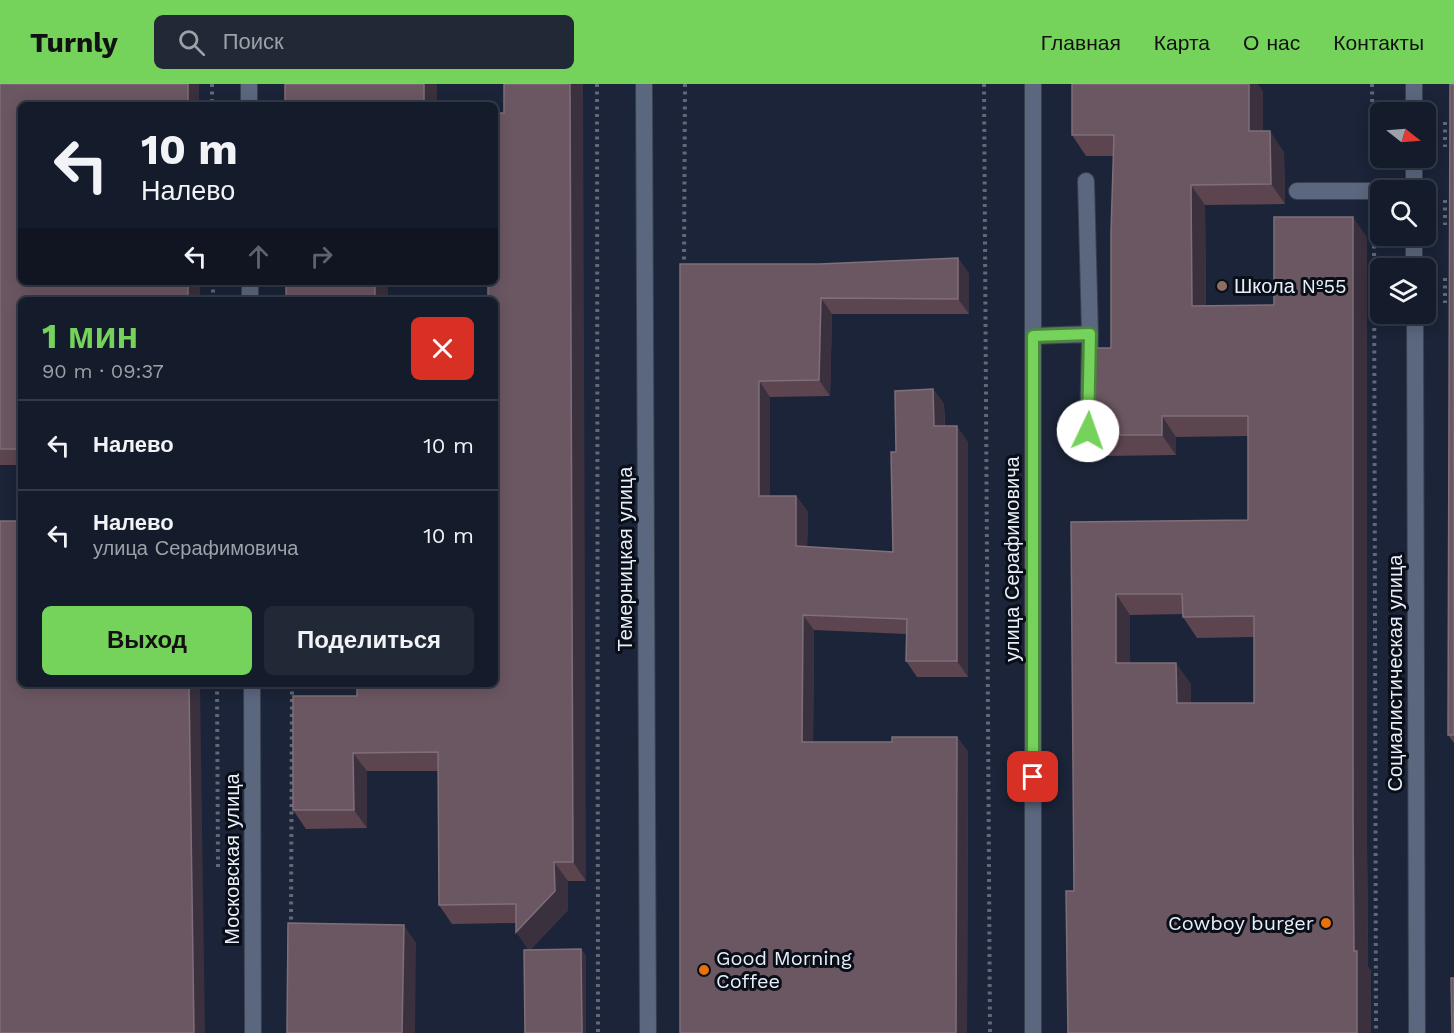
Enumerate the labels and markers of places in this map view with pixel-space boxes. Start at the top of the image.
place label: Школа №55 [1234,274,1347,298]
marker: Школа №55 [1215,279,1229,293]
pin [1007,751,1058,802]
place label: Cowboy burger [1168,911,1314,935]
marker: Cowboy burger [1319,916,1333,930]
place label: Good Morning Coffee [716,946,852,993]
marker: Good Morning Coffee [697,963,711,977]

